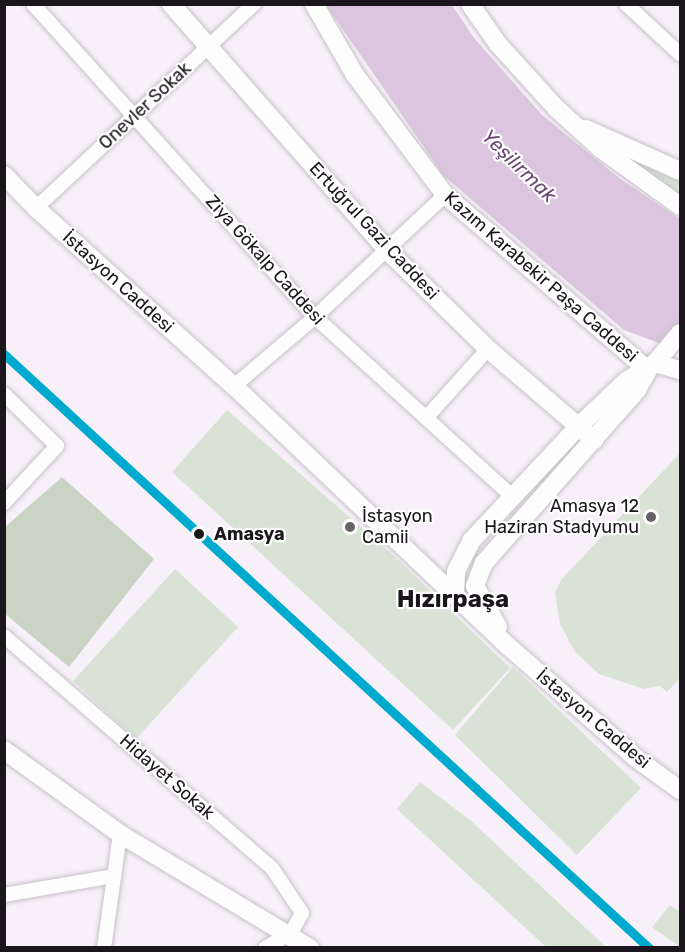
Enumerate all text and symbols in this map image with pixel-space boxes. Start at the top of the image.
street label: Onevler Sokak [94,58,196,154]
water label: Yeşilırmak [477,124,561,208]
street label: Ertuğrul Gazi Caddesi [305,158,443,304]
street label: Kazım Karabekir Paşa Caddesi [440,187,642,367]
street label: Ziya Gökalp Caddesi [201,191,329,329]
street label: İstasyon Caddesi [58,226,178,338]
place label: Amasya 12 Haziran Stadyumu [484,496,639,538]
place label: İstasyon Camii [362,506,433,548]
marker: Amasya 12 Haziran Stadyumu [644,510,658,524]
marker: İstasyon Camii [343,520,357,534]
place label: Amasya [214,523,285,545]
marker: Amasya [189,524,209,544]
district label: Hızırpaşa [397,586,509,614]
street label: İstasyon Caddesi [532,665,654,773]
street label: Hidayet Sokak [115,730,219,824]

